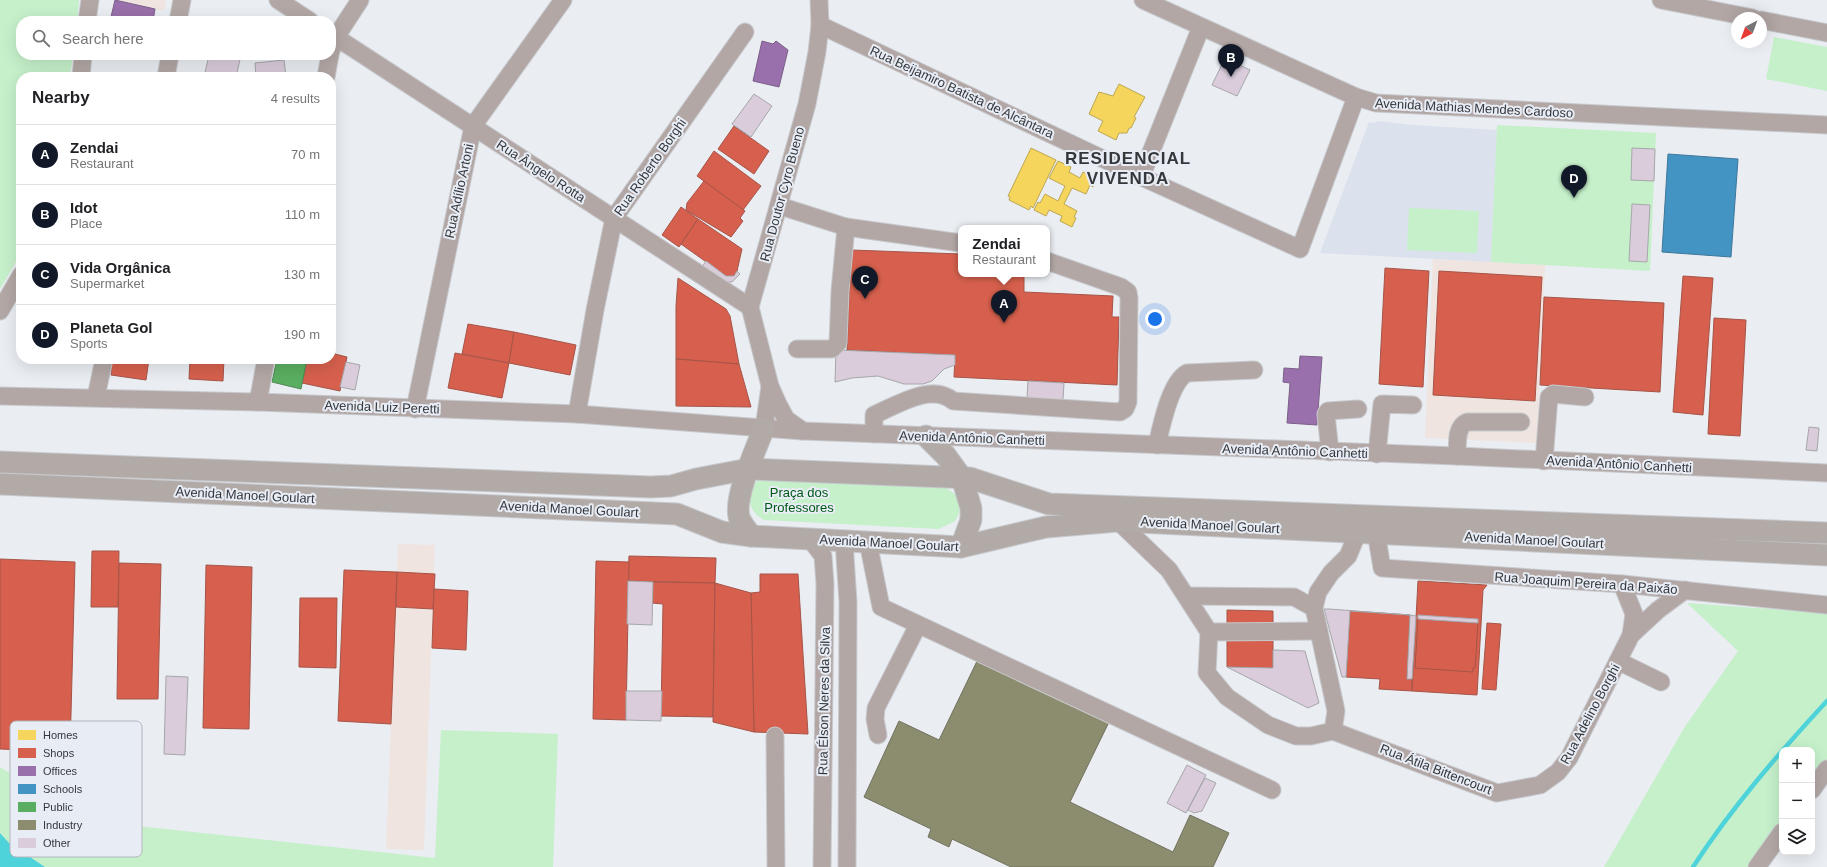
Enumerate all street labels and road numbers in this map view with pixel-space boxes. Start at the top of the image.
street label: Rua Beijamiro Batista de Alcântara [868,43,1057,142]
street label: Avenida Mathias Mendes Cardoso [1374,95,1574,121]
street label: Rua Roberto Borghi [611,116,689,218]
street label: Rua Doutor Cyro Bueno [757,125,807,263]
street label: Rua Ângelo Rotta [494,137,589,206]
street label: Rua Adílio Artoni [442,142,476,240]
street label: Avenida Luiz Peretti [324,397,440,417]
street label: Avenida Antônio Canhetti [899,428,1045,448]
street label: Avenida Antônio Canhetti [1222,441,1368,461]
street label: Avenida Antônio Canhetti [1546,453,1692,475]
street label: Avenida Manoel Goulart [175,484,315,506]
street label: Avenida Manoel Goulart [499,498,639,520]
street label: Avenida Manoel Goulart [1140,514,1280,536]
street label: Avenida Manoel Goulart [1464,529,1604,551]
street label: Avenida Manoel Goulart [819,532,959,554]
street label: Rua Joaquim Pereira da Paixão [1494,569,1678,597]
street label: Rua Élson Neres da Silva [815,626,833,775]
street label: Rua Adelino Borghi [1557,661,1623,767]
street label: Rua Átila Bittencourt [1378,741,1494,797]

